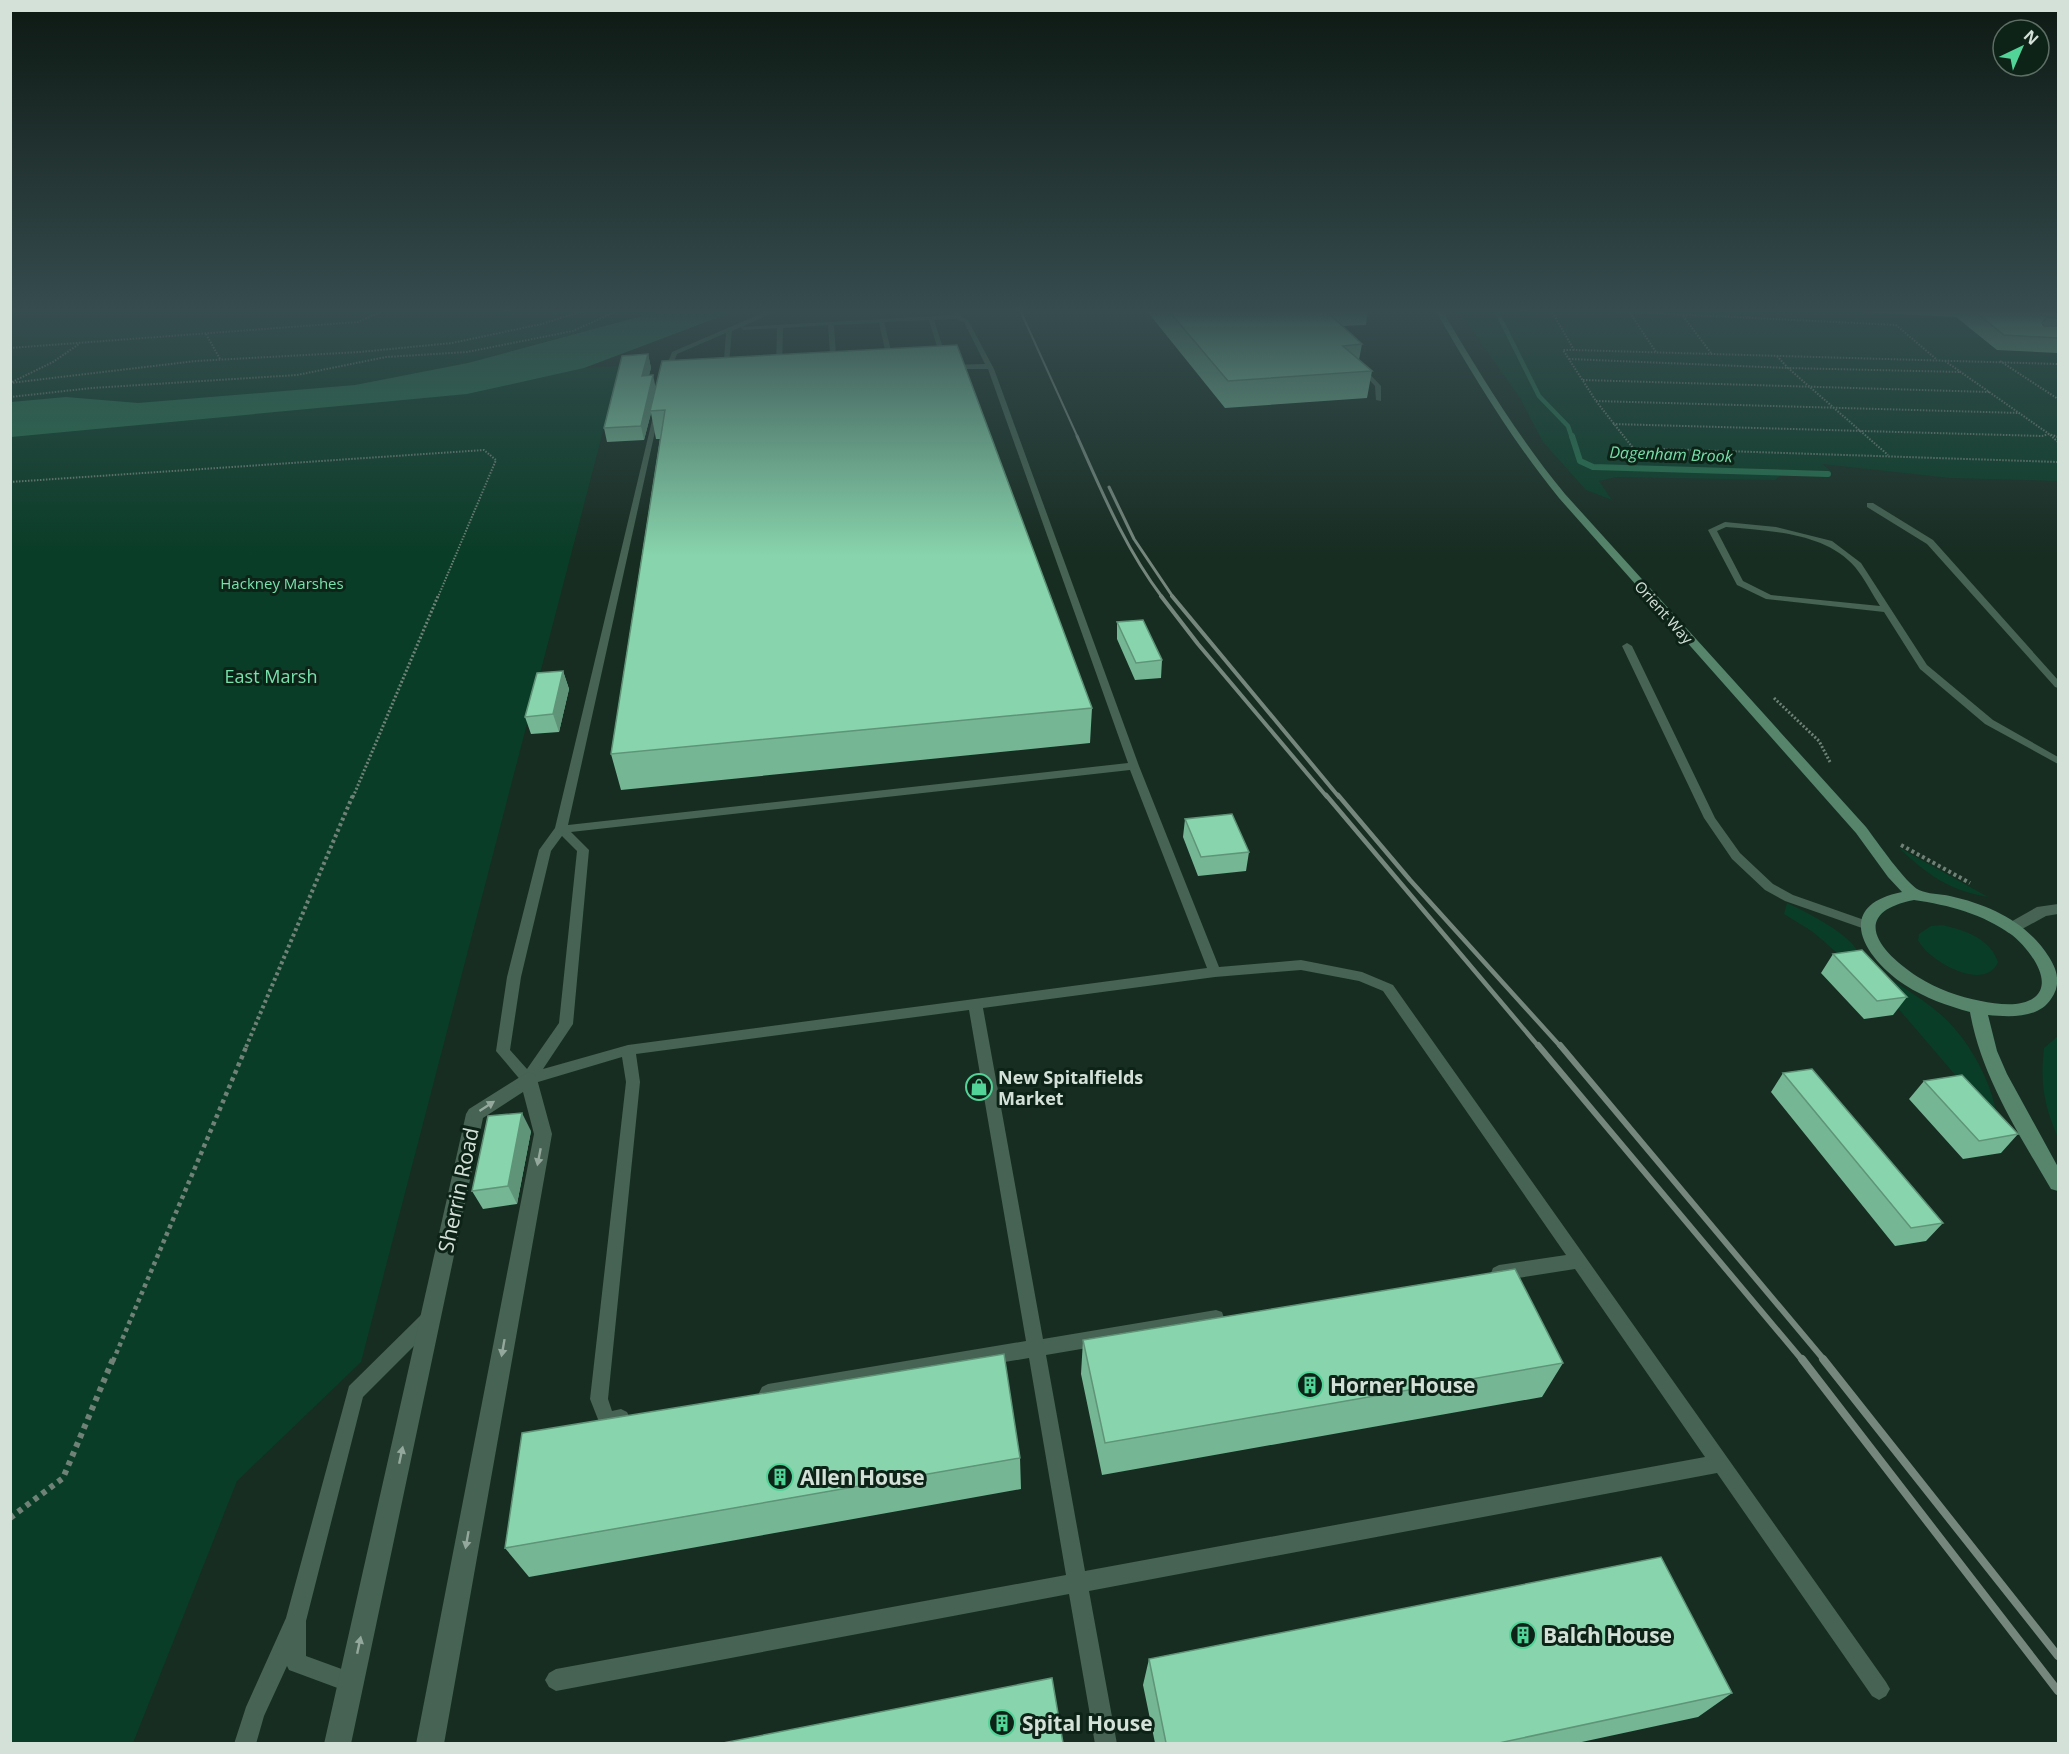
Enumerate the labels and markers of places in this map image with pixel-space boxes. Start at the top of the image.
place label: New Spitalfields Market [998,1065,1143,1110]
shop icon: New Spitalfields Market [964,1072,994,1102]
building icon: Horner House [1295,1370,1325,1400]
place label: Horner House [1330,1371,1476,1399]
building icon: Allen House [765,1462,795,1492]
place label: Allen House [800,1463,925,1491]
building icon: Balch House [1508,1620,1538,1650]
place label: Balch House [1543,1621,1672,1649]
building icon: Spital House [987,1708,1017,1738]
place label: Spital House [1022,1709,1153,1737]

